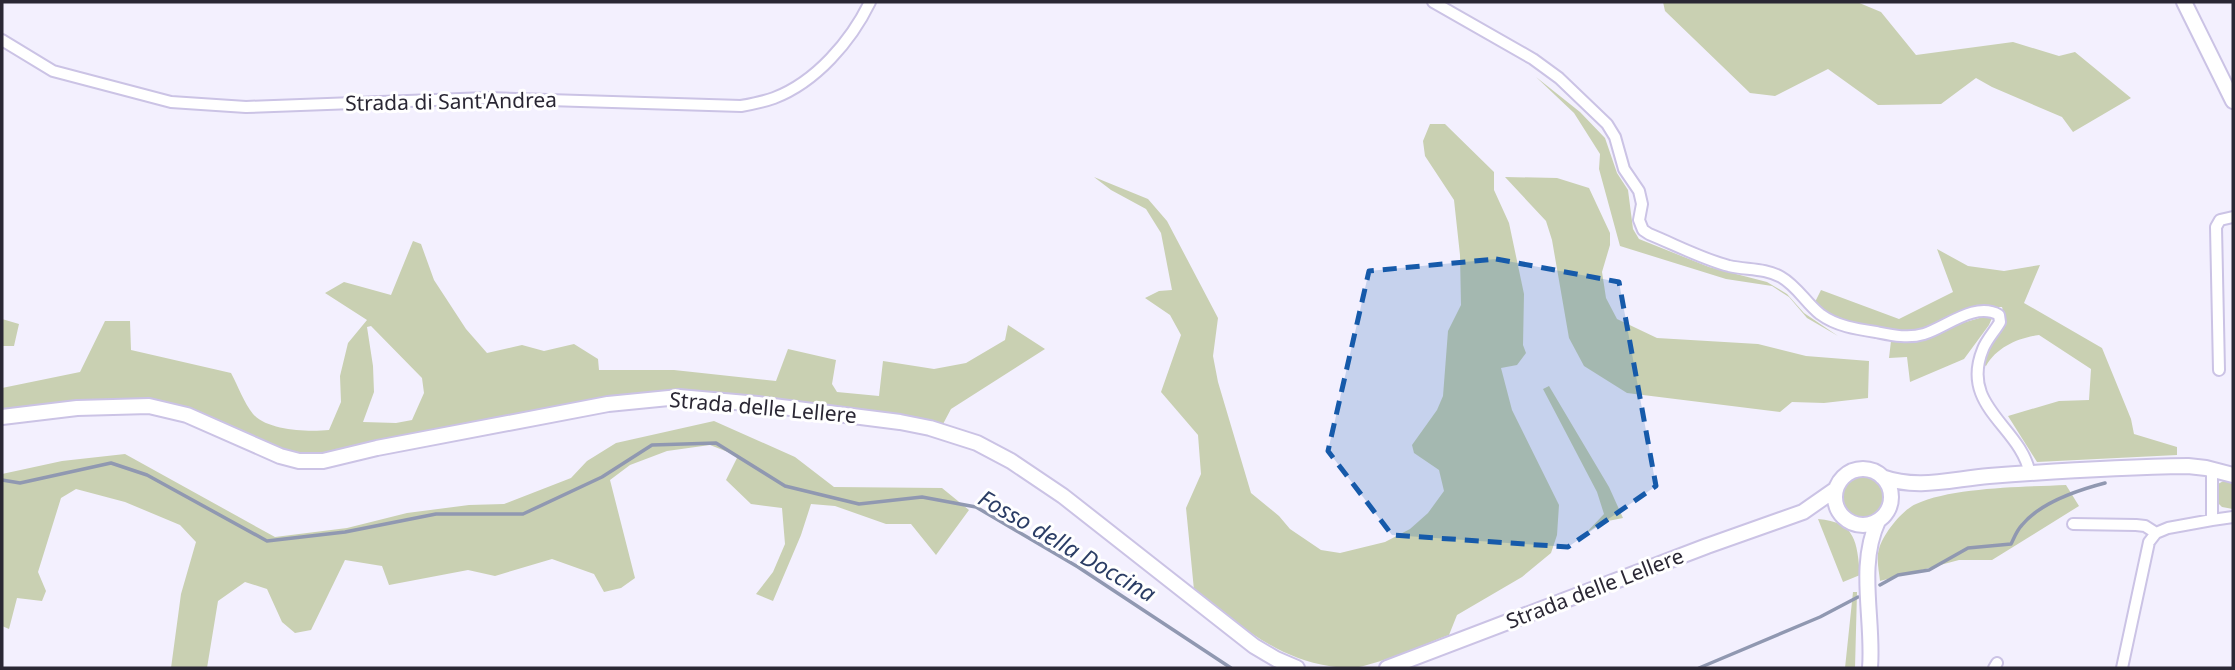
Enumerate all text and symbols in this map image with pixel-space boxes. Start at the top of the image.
street label: Strada di Sant'Andrea [345,85,557,117]
street label: Strada delle Lellere [668,385,858,429]
water label: Fosso della Doccina [973,481,1162,609]
street label: Strada delle Lellere [1502,541,1687,635]

